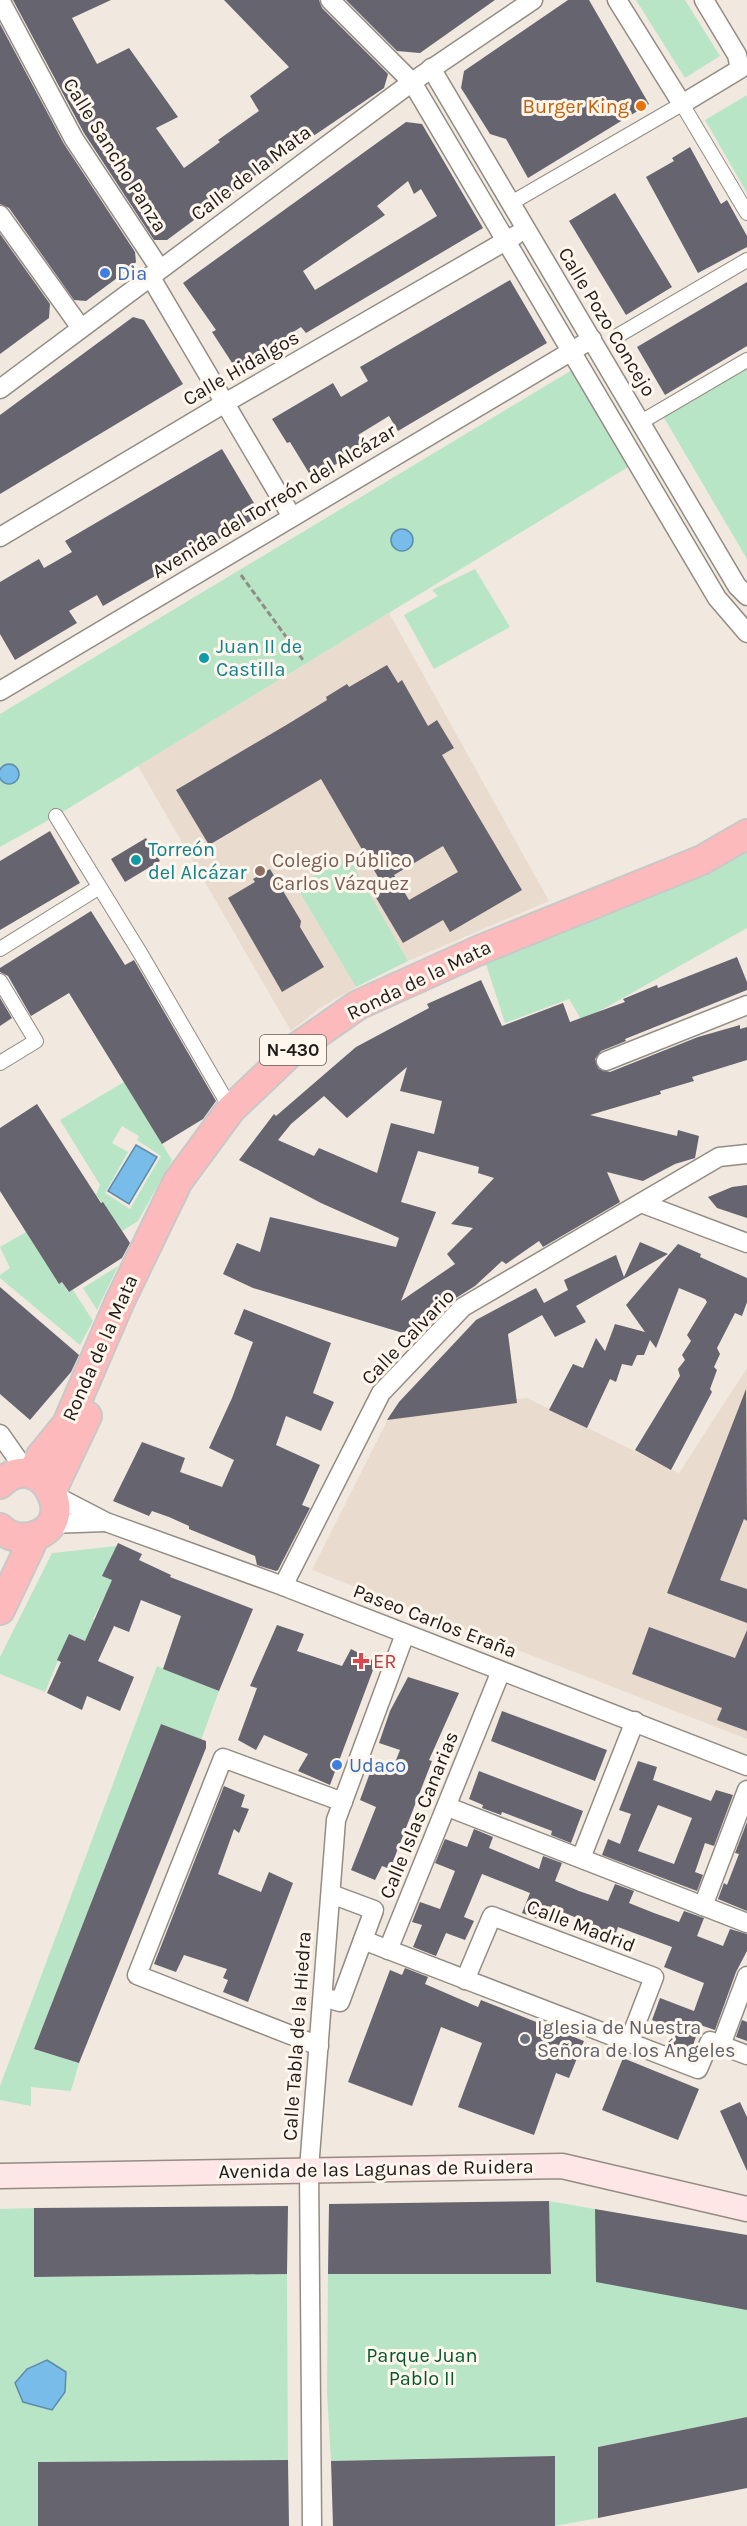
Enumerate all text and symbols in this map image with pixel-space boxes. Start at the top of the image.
street label: Calle Sancho Panza [58,74,172,236]
place label: Burger King [523,95,629,118]
marker: Burger King [634,99,648,113]
street label: Calle de la Mata [186,120,316,226]
street label: Calle Pozo Concejo [553,243,661,401]
place label: Dia [117,262,147,285]
marker: Dia [98,266,112,280]
street label: Calle Hidalgos [179,326,303,410]
street label: Avenida del Torreón del Alcázar [148,419,401,583]
place label: Juan II de Castilla [216,635,302,681]
marker: Juan II de Castilla [197,651,211,665]
place label: Torreón del Alcázar [148,838,247,884]
place label: Colegio Público Carlos Vázquez [272,849,412,895]
marker: Torreón del Alcázar [129,853,143,867]
marker: Colegio Público Carlos Vázquez [253,864,267,878]
street label: Ronda de la Mata [343,935,495,1025]
road number: N-430 [260,1035,326,1065]
street label: Ronda de la Mata [57,1271,143,1425]
street label: Calle Calvario [357,1285,459,1389]
street label: Paseo Carlos Eraña [350,1579,520,1663]
place label: ER [373,1650,397,1673]
marker: ER [354,1654,368,1668]
street label: Calle Islas Canarias [375,1728,463,1902]
place label: Udaco [349,1754,406,1777]
marker: Udaco [330,1758,344,1772]
street label: Calle Madrid [524,1895,638,1957]
street label: Calle Tabla de la Hiedra [278,1931,316,2141]
place label: Iglesia de Nuestra Señora de los Ángeles [537,2016,736,2062]
marker: Iglesia de Nuestra Señora de los Ángeles [518,2032,532,2046]
street label: Avenida de las Lagunas de Ruidera [218,2155,534,2183]
park label: Parque Juan Pablo II [366,2344,478,2390]

